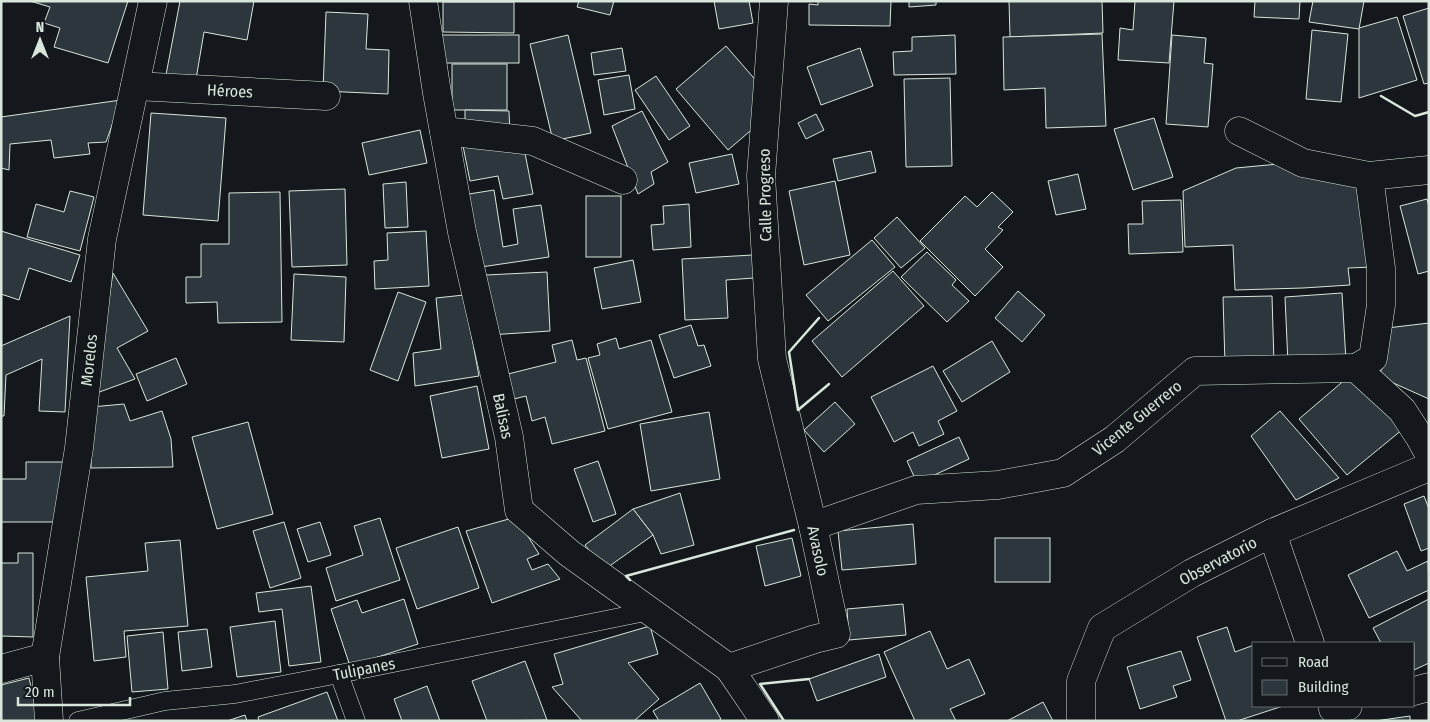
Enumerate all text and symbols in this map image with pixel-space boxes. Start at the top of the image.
north arrow [15,15,65,65]
text: N [36,19,44,36]
street label: Héroes [207,80,254,102]
street label: Calle Progreso [755,148,775,242]
street label: Morelos [77,333,101,387]
street label: Vicente Guerrero [1089,376,1185,460]
street label: Balisas [489,392,517,441]
street label: Avasolo [803,524,833,578]
street label: Observatorio [1176,533,1260,589]
legend [1252,642,1415,707]
text: Road [1298,653,1329,671]
street label: Tulipanes [331,654,397,684]
scale bar [18,674,130,706]
text: Building [1298,678,1349,696]
text: 20 m [25,683,55,701]

